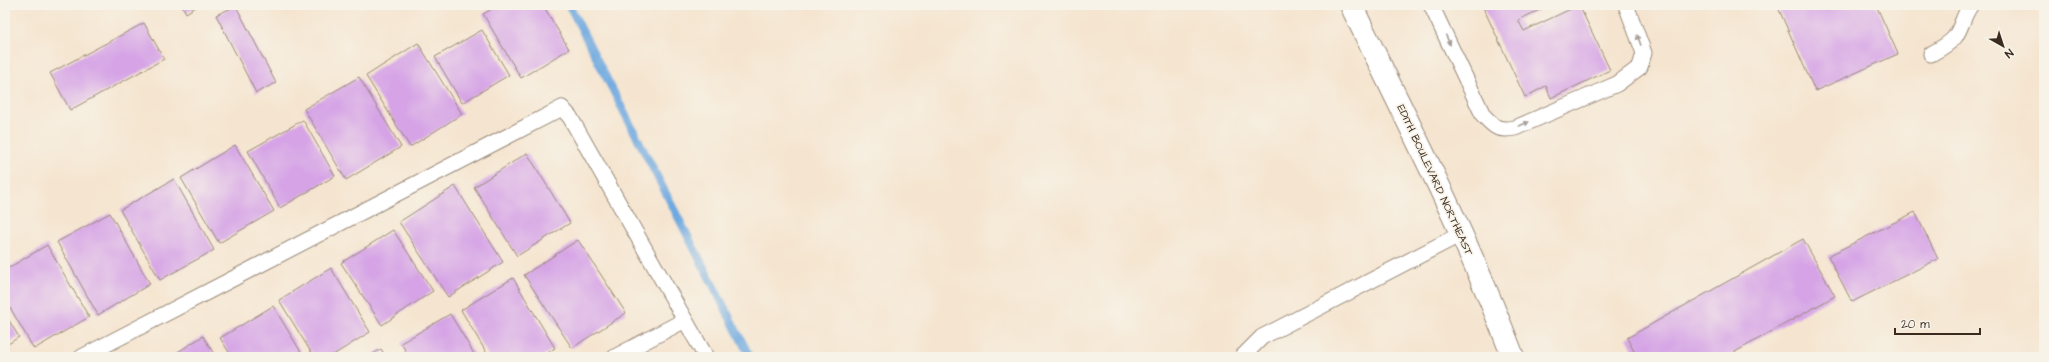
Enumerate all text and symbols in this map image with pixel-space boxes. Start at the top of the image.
north arrow [1983,26,2023,66]
one-way arrow [1636,34,1642,46]
one-way arrow [1445,35,1451,46]
text: N [2002,45,2016,61]
street label: EDITH BOULEVARD NORTHEAST [1393,102,1477,258]
one-way arrow [1518,121,1530,127]
scale bar [1895,310,1980,336]
text: 20 m [1901,316,1930,333]

